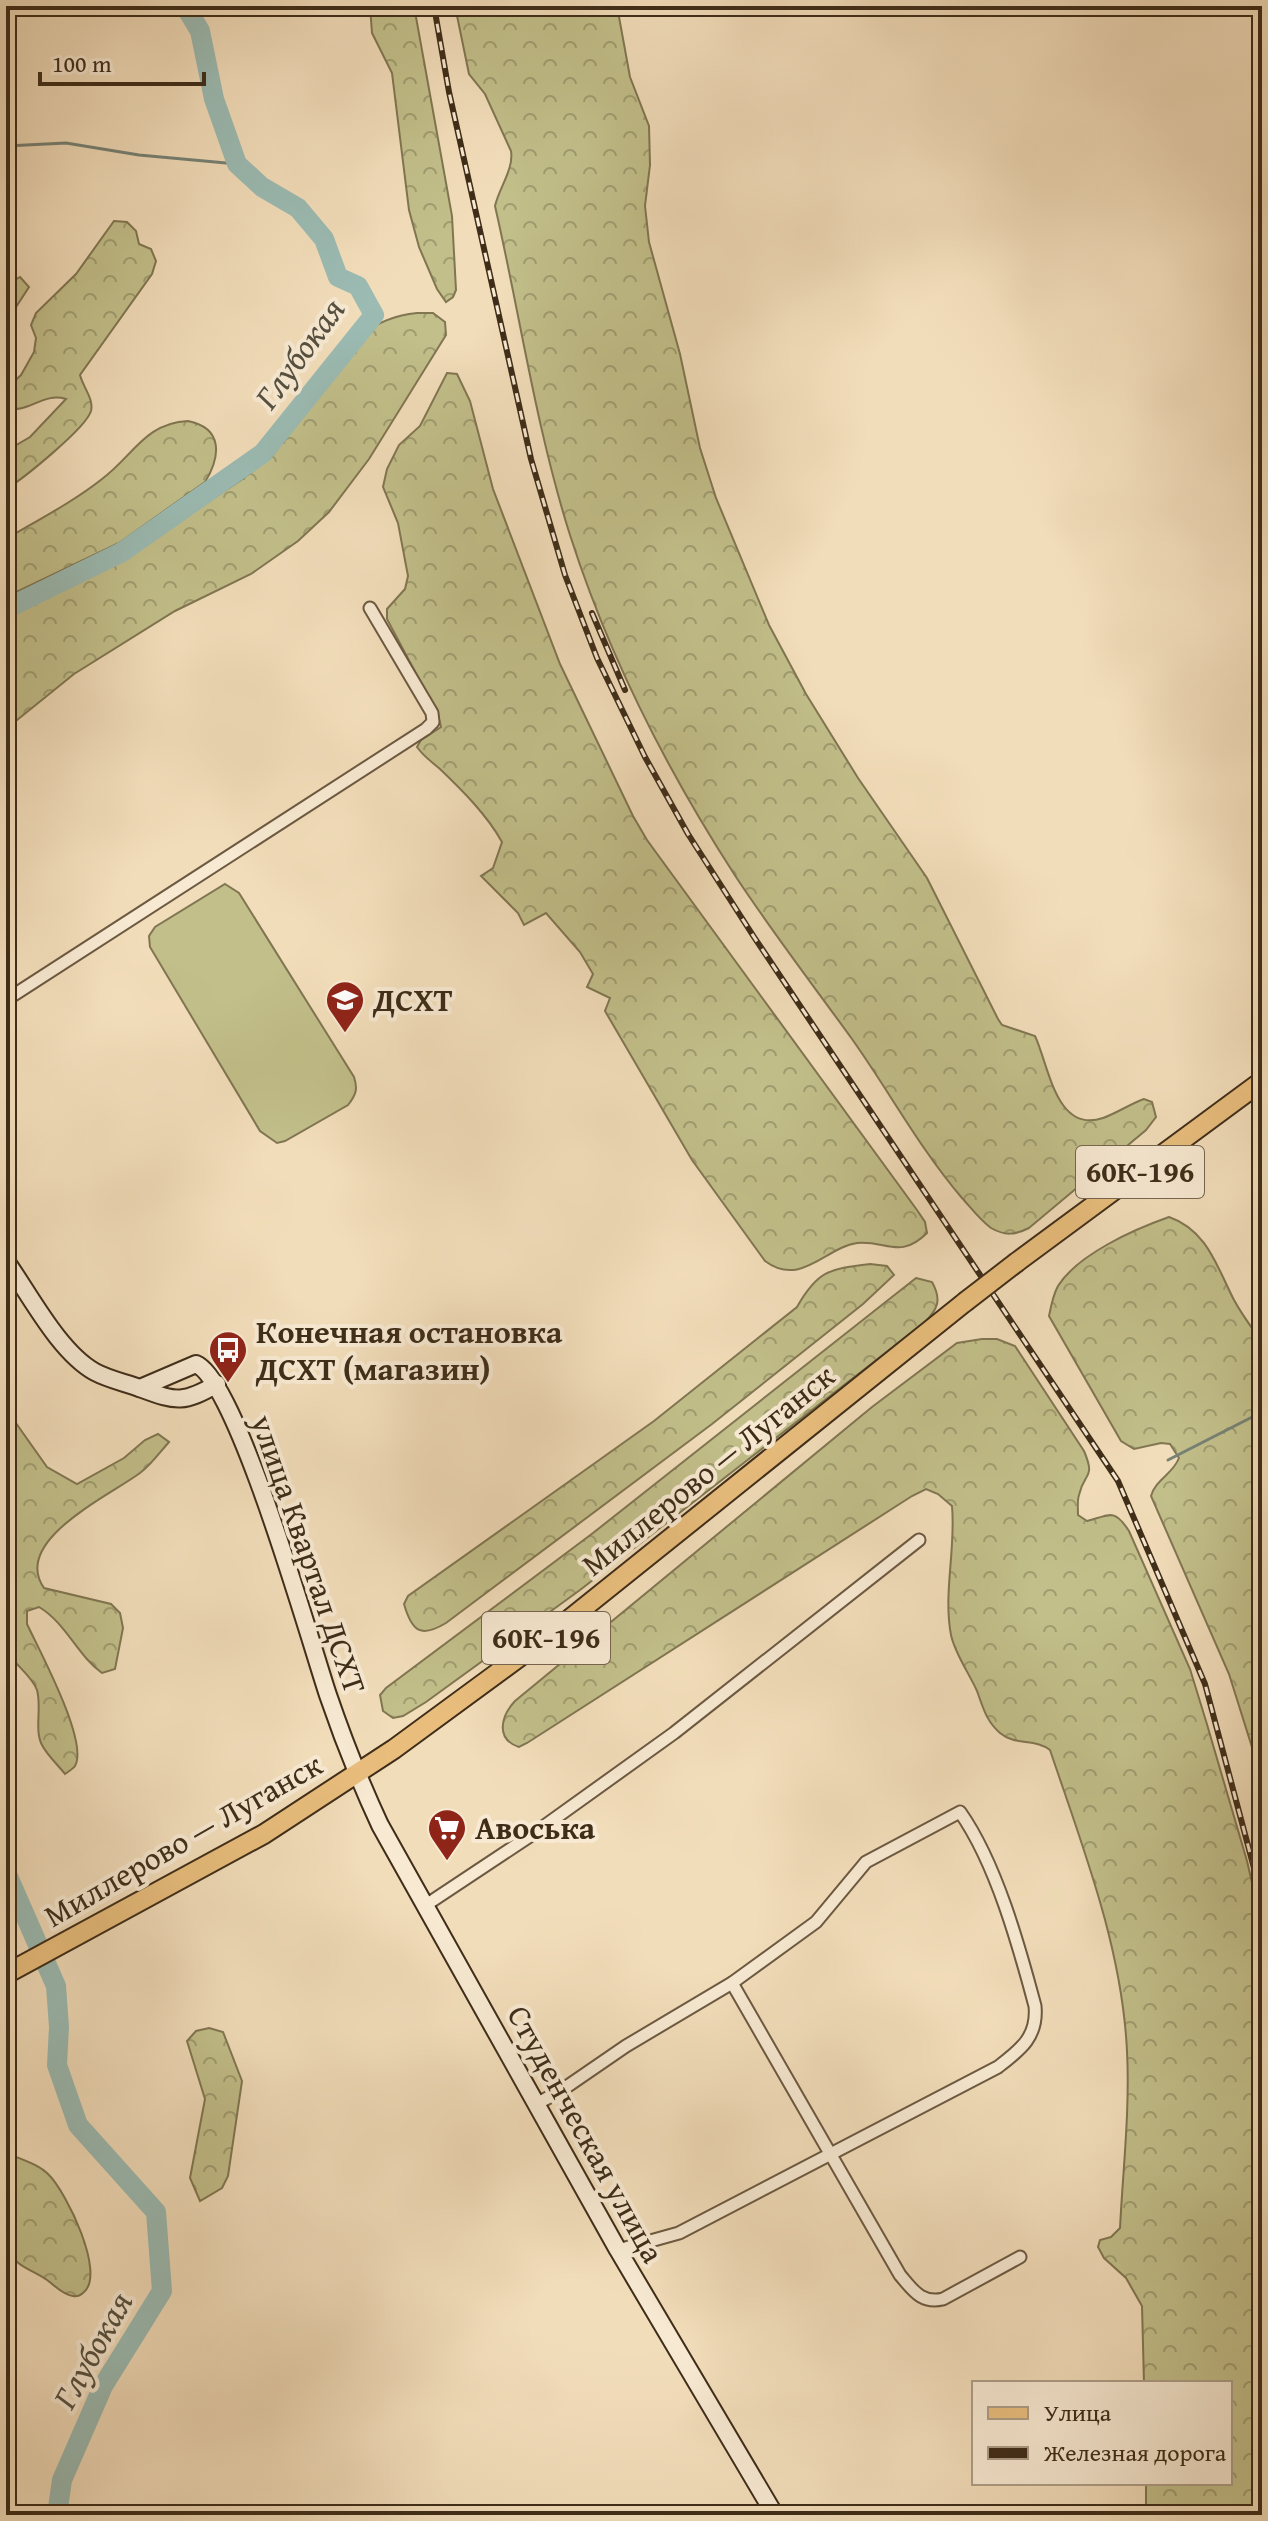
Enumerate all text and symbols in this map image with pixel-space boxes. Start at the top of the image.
scale bar [40,36,204,86]
text: 100 m [52,46,112,81]
water label: Глубокая [241,287,356,419]
place label: ДСХТ [372,976,453,1023]
school or university icon: ДСХТ [324,979,366,1034]
road number: 60К-196 [1076,1146,1204,1198]
place label: Конечная остановка ДСХТ (магазин) [255,1308,563,1392]
bus stop icon: Конечная остановка ДСХТ (магазин) [207,1329,249,1384]
street label: Миллерово — Луганск [571,1352,845,1587]
street label: улица Квартал ДСХТ [239,1407,379,1700]
road number: 60К-196 [482,1612,610,1664]
street label: Миллерово — Луганск [35,1741,331,1938]
place label: Авоська [475,1804,596,1851]
supermarket icon: Авоська [426,1807,468,1862]
street label: Студенческая улица [496,1996,677,2272]
water label: Глубокая [39,2282,144,2418]
legend [972,2381,1232,2485]
text: Улица [1044,2395,1112,2430]
text: Железная дорога [1043,2435,1227,2470]

